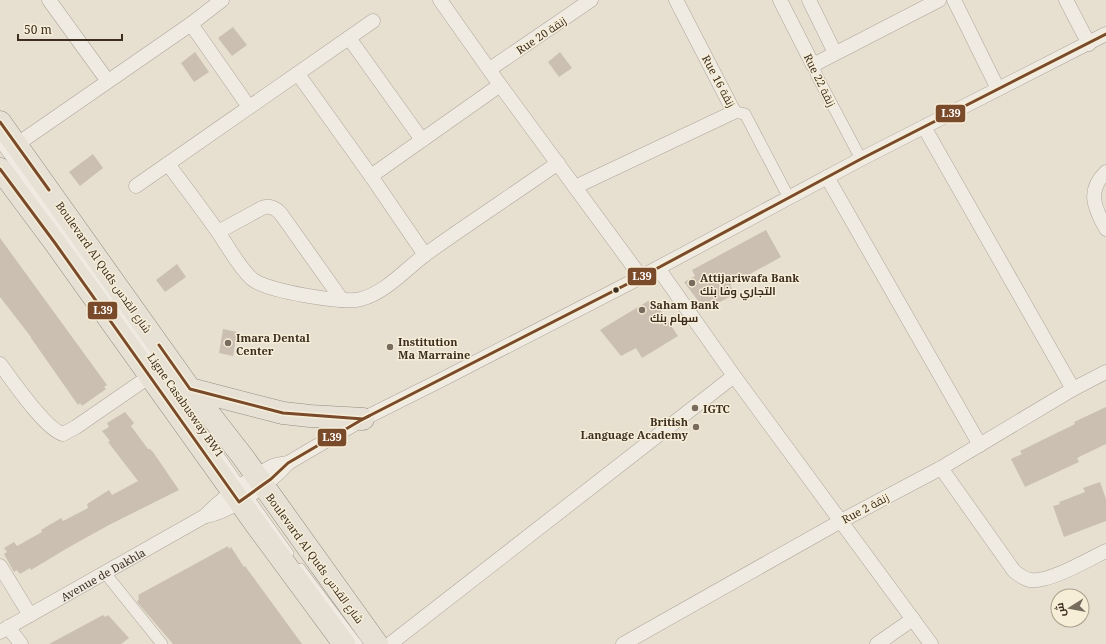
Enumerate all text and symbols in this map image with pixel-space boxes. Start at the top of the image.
street label: Rue 20 زنقة [513,13,569,57]
scale bar [18,16,122,42]
text: 50 m [24,21,52,38]
street label: Rue 22 زنقة [801,51,839,109]
street label: Rue 16 زنقة [699,52,739,110]
line badge: L39 [935,104,966,123]
text: L39 [941,105,961,120]
street label: Boulevard Al Quds شارع القدس [52,198,155,336]
line badge: L39 [627,267,657,286]
text: L39 [632,268,652,283]
place label: Attijariwafa Bank التجاري وفا بنك [700,270,799,301]
marker: Attijariwafa Bank التجاري وفا بنك [687,278,697,288]
unlabelled marker [611,285,621,295]
place label: Saham Bank سهام بنك [650,297,719,326]
line badge: L39 [87,301,118,320]
text: L39 [93,302,113,317]
marker: Saham Bank سهام بنك [637,305,647,315]
place label: Imara Dental Center [236,330,310,358]
place label: Institution Ma Marraine [398,334,470,362]
marker: Imara Dental Center [223,338,233,348]
marker: Institution Ma Marraine [385,342,395,352]
street label: Ligne Casabusway BW1 [144,350,228,460]
place label: IGTC [703,401,730,416]
marker: IGTC [690,403,700,413]
place label: British Language Academy [581,414,689,442]
marker: British Language Academy [691,422,701,432]
line badge: L39 [317,428,347,447]
text: L39 [322,429,342,444]
street label: Rue 2 زنقة [839,489,891,527]
street label: Boulevard Al Quds شارع القدس [262,490,367,627]
street label: Avenue de Dakhla [58,544,148,604]
north arrow [1050,588,1090,628]
text: ش [1051,602,1068,618]

